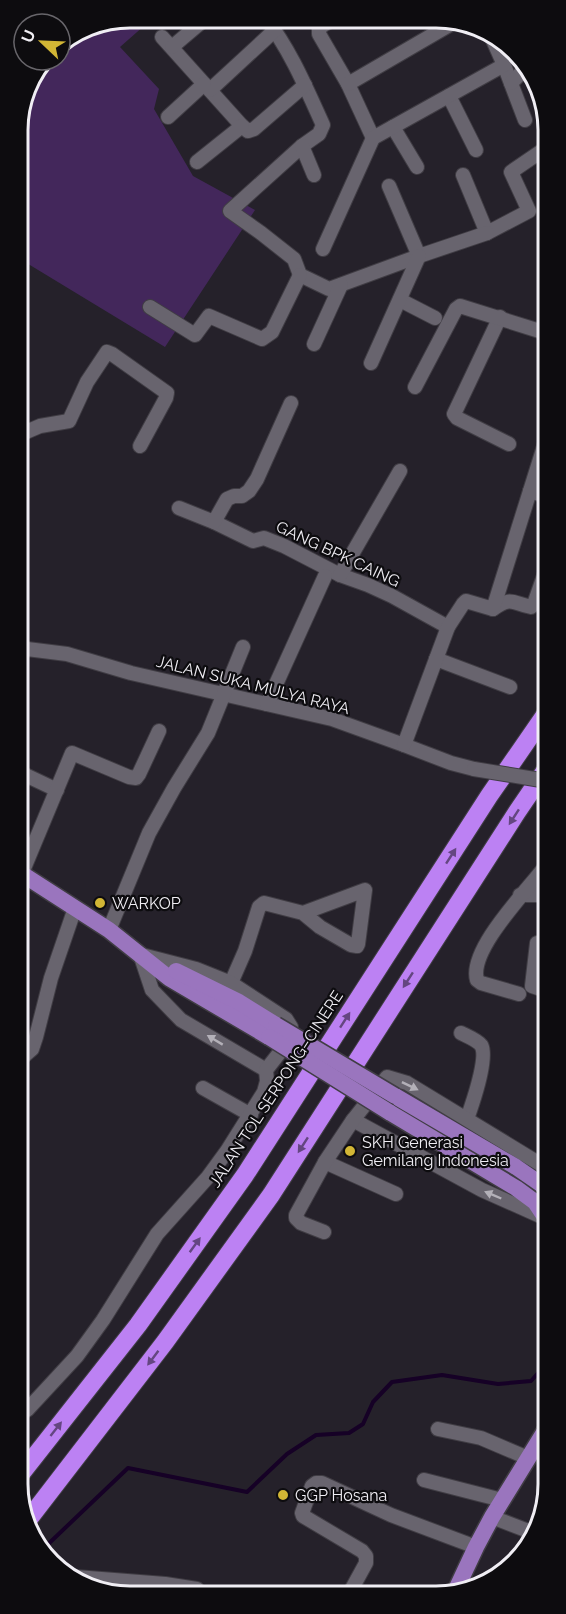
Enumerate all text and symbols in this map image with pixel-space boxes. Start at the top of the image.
north arrow [12,12,72,72]
text: U [18,27,40,46]
street label: GANG BPK CAING [273,517,403,591]
street label: JALAN SUKA MULYA RAYA [154,652,352,718]
one-way arrow [508,808,519,825]
one-way arrow [445,847,456,864]
place label: WARKOP [112,894,181,913]
marker: WARKOP [93,896,107,910]
one-way arrow [402,972,414,988]
street label: JALAN TOL SERPONG–CINERE [205,987,347,1191]
one-way arrow [340,1011,351,1028]
one-way arrow [207,1035,223,1046]
one-way arrow [402,1081,419,1091]
place label: SKH Generasi Gemilang Indonesia [362,1133,509,1170]
one-way arrow [298,1137,309,1153]
marker: SKH Generasi Gemilang Indonesia [343,1144,357,1158]
one-way arrow [484,1190,502,1200]
one-way arrow [189,1238,201,1254]
one-way arrow [147,1351,159,1366]
one-way arrow [50,1421,63,1437]
place label: GGP Hosana [295,1486,387,1505]
marker: GGP Hosana [276,1488,290,1502]

